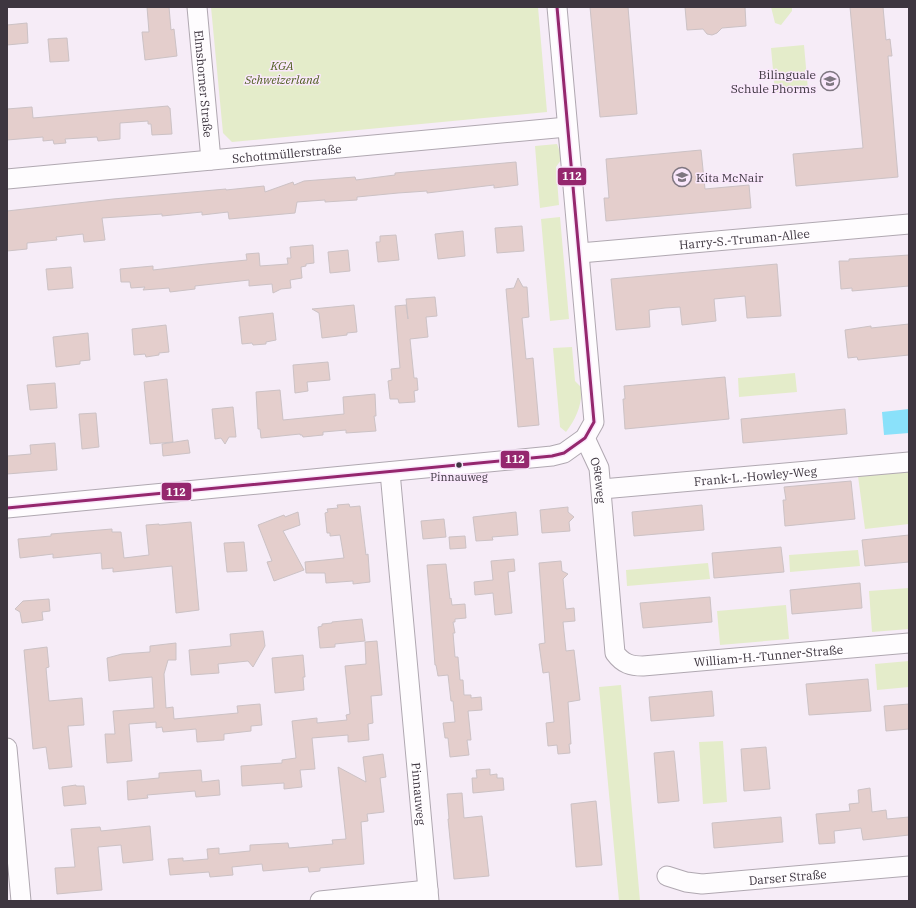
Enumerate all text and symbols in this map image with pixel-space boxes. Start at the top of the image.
street label: Elmshorner Straße [192,29,216,138]
park label: KGA Schweizerland [244,58,320,87]
place label: Bilinguale Schule Phorms [731,67,816,96]
school or university icon: Bilinguale Schule Phorms [819,70,841,92]
street label: Schottmüllerstraße [231,140,342,166]
school or university icon: Kita McNair [671,166,693,188]
line badge: 112 [557,167,587,186]
text: 112 [562,169,582,183]
place label: Kita McNair [696,170,764,185]
street label: Harry-S.-Truman-Allee [678,225,810,252]
line badge: 112 [500,450,530,469]
text: 112 [505,452,525,466]
street label: Osteweg [587,454,610,505]
marker: Pinnauweg [454,460,464,470]
street label: Frank-L.-Howley-Weg [693,463,818,488]
place label: Pinnauweg [430,470,488,484]
line badge: 112 [161,482,192,501]
text: 112 [166,485,186,499]
street label: William-H.-Tunner-Straße [693,641,844,669]
street label: Pinnauweg [409,762,430,826]
street label: Darser Straße [748,866,827,887]

